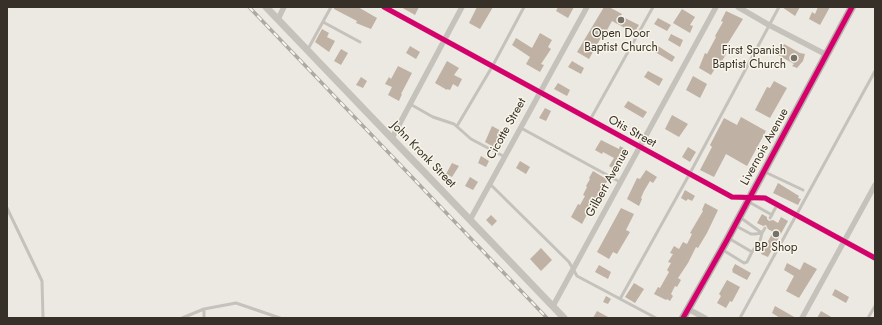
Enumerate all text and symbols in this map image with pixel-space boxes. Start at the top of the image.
marker: Open Door Baptist Church [616,15,626,25]
place label: Open Door Baptist Church [584,27,658,55]
place label: First Spanish Baptist Church [713,44,786,72]
marker: First Spanish Baptist Church [789,53,799,63]
street label: Cicotte Street [484,96,530,162]
street label: Livernois Avenue [738,106,792,188]
street label: Otis Street [606,113,658,151]
street label: John Kronk Street [388,119,458,191]
street label: Gilbert Avenue [583,146,633,220]
marker: BP Shop [771,229,781,239]
place label: BP Shop [754,241,798,255]

